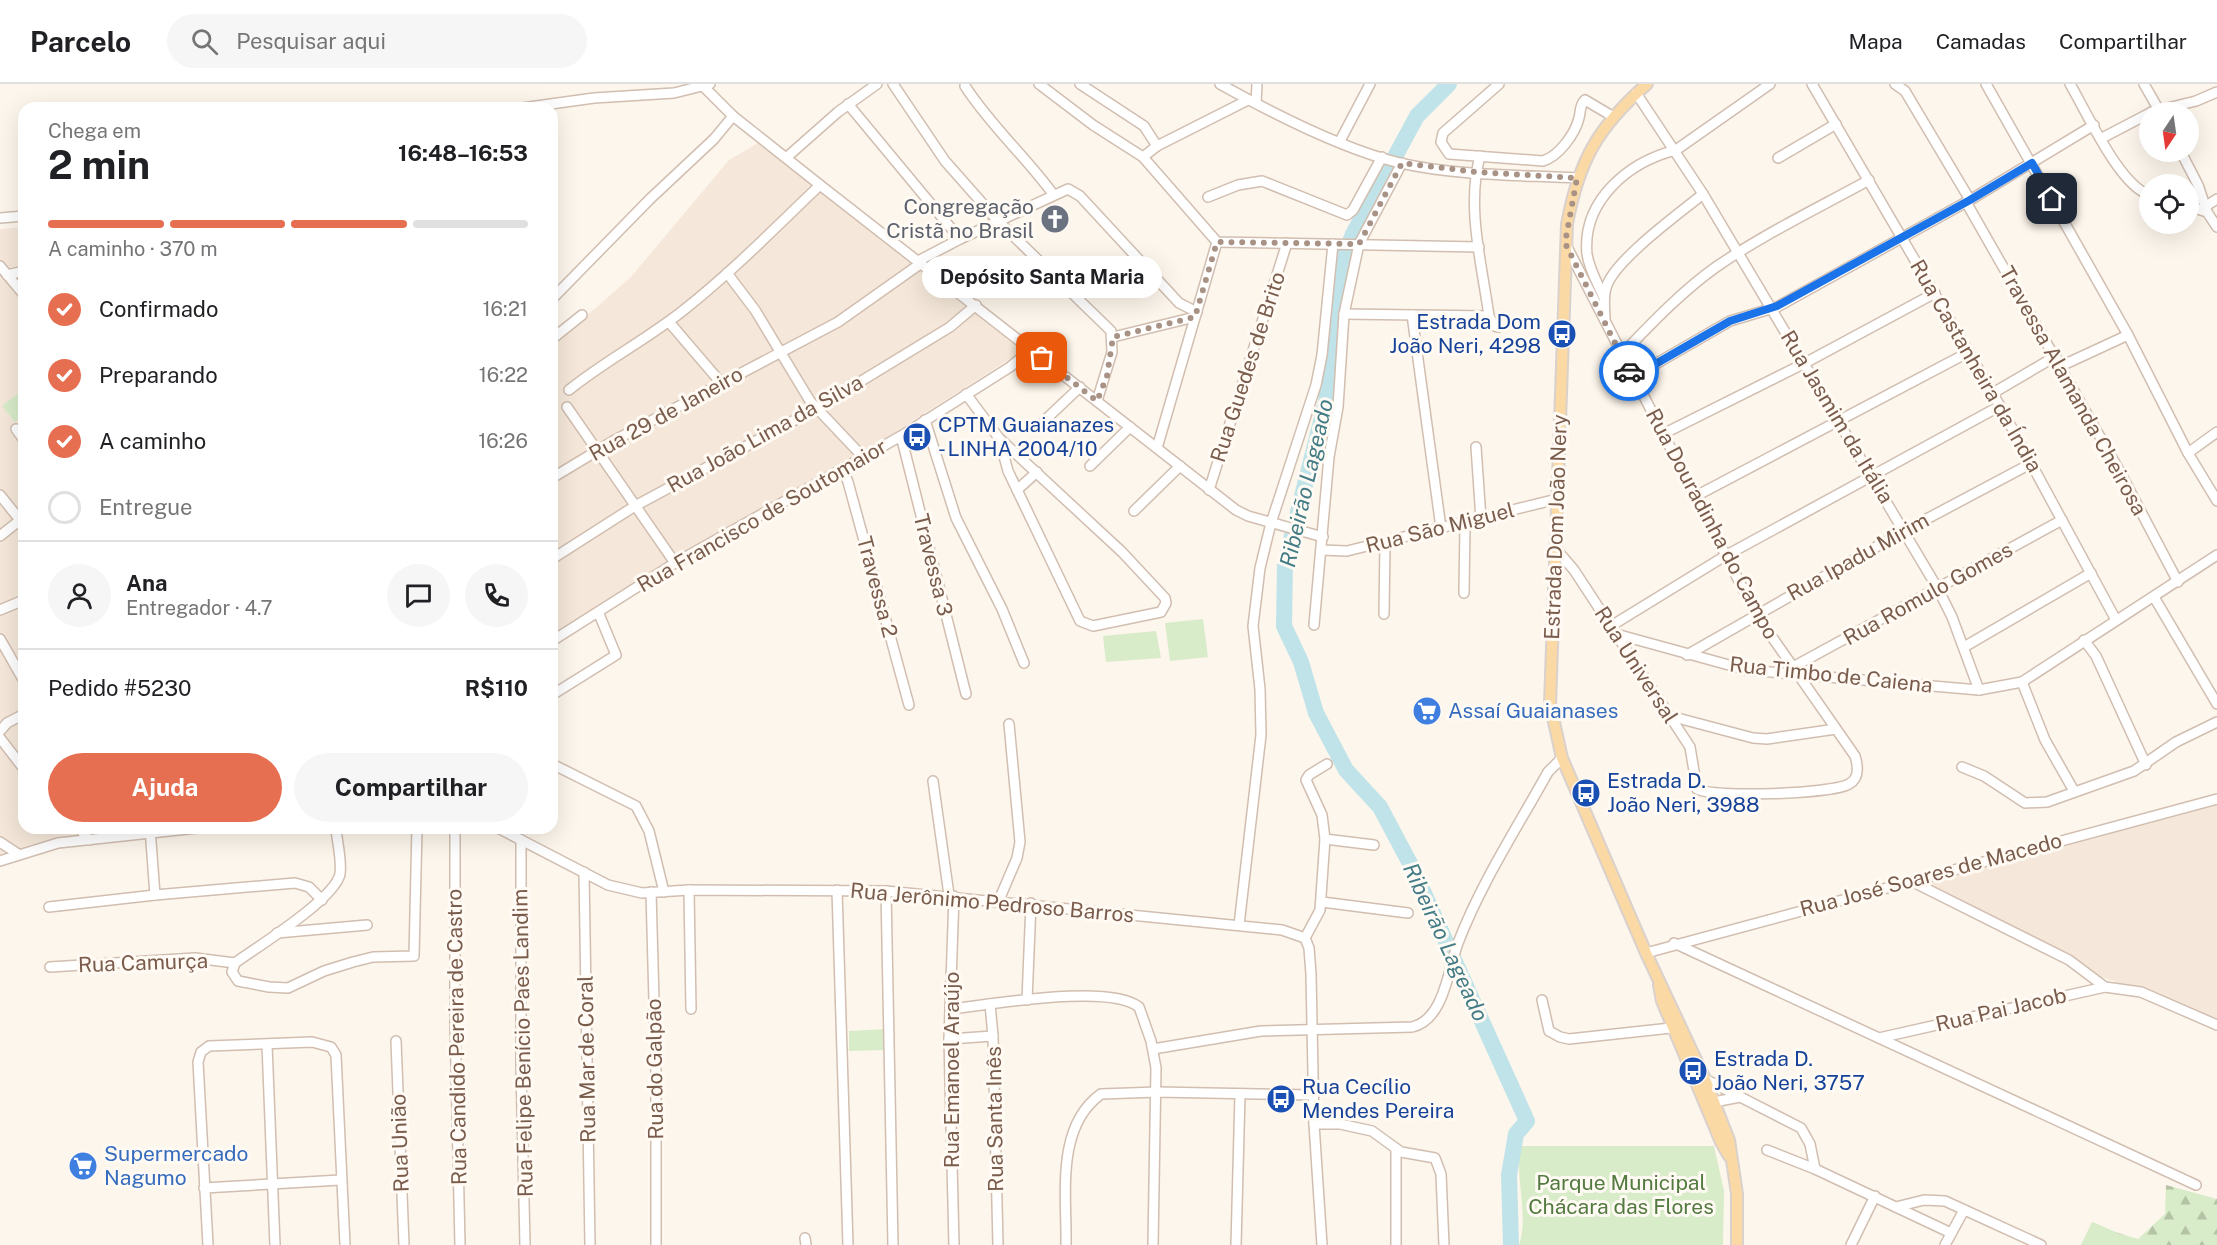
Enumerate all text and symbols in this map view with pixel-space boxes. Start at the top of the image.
search box [167,14,587,68]
text: Parcelo [30,25,131,58]
icon: search [188,25,221,58]
text: Pesquisar aqui [236,28,386,54]
text: Mapa [1849,29,1903,54]
text: Camadas [1936,29,2026,54]
text: Compartilhar [2059,29,2187,54]
north arrow [2139,102,2199,162]
map controls [2139,102,2199,234]
text: Chega em [48,119,141,143]
text: 16:48–16:53 [398,140,528,166]
text: 2 min [48,142,150,188]
pin [2026,173,2077,224]
button: locate [2139,174,2199,234]
icon: home [2035,182,2068,215]
place label: Congregação Cristã no Brasil [886,194,1034,243]
church icon: Congregação Cristã no Brasil [1039,203,1071,235]
text: A caminho · 370 m [48,237,218,261]
street label: Rua Castanheira da Índia [1905,255,2048,477]
callout: Depósito Santa Maria [922,256,1162,298]
street label: Travessa Alamanda Cheirosa [1994,262,2152,520]
text: Depósito Santa Maria [940,265,1144,289]
street label: Rua Guedes de Brito [1205,268,1290,465]
icon: check [48,293,81,326]
text: Confirmado [99,296,218,322]
text: 16:21 [482,297,528,321]
place label: Estrada Dom João Neri, 4298 [1389,309,1541,358]
bus stop icon: Estrada Dom João Neri, 4298 [1546,318,1578,350]
street label: Rua Jasmim da Itália [1776,326,1899,508]
pin [1016,332,1067,383]
icon: bag [1025,341,1058,374]
courier [1599,341,1659,401]
icon: car [1613,355,1646,388]
icon: check [48,359,81,392]
street label: Rua 29 de Janeiro [585,361,747,466]
text: Preparando [99,362,218,388]
text: 16:22 [479,363,528,387]
street label: Rua João Lima da Silva [663,369,867,498]
water label: Ribeirão Lageado [1274,396,1338,570]
street label: Rua Douradinha do Campo [1641,404,1784,643]
place label: CPTM Guaianazes - LINHA 2004/10 [938,412,1114,461]
street label: Estrada Dom João Nery [1539,414,1572,640]
bus stop icon: CPTM Guaianazes - LINHA 2004/10 [901,421,933,453]
icon: check [48,425,81,458]
text: A caminho [99,428,206,454]
text: 16:26 [478,429,528,453]
street label: Rua Francisco de Soutomaior [632,434,891,597]
text: Entregue [99,494,193,520]
street label: Rua São Miguel [1363,497,1517,558]
street label: Rua Ipadu Mirim [1782,507,1933,606]
street label: Travessa 3 [909,511,958,618]
street label: Travessa 2 [852,534,903,640]
street label: Rua Romulo Gomes [1839,537,2017,650]
button: person [48,564,111,627]
button: chat [387,564,450,627]
button: phone [465,564,528,627]
text: Ana [126,570,167,596]
text: Entregador · 4.7 [126,596,272,620]
street label: Rua Universal [1589,602,1683,728]
street label: Rua Timbo de Caiena [1728,651,1934,698]
text: Pedido #5230 [48,675,191,701]
text: R$110 [465,675,528,701]
supermarket icon: Assaí Guaianases [1411,695,1443,727]
place label: Assaí Guaianases [1448,698,1618,723]
button: Ajuda [48,753,282,822]
button: Compartilhar [294,753,528,822]
place label: Estrada D. João Neri, 3988 [1607,768,1760,817]
bus stop icon: Estrada D. João Neri, 3988 [1570,777,1602,809]
street label: Rua José Soares de Macedo [1797,827,2065,922]
water label: Ribeirão Lageado [1398,859,1494,1025]
street label: Rua Jerônimo Pedroso Barros [849,878,1135,927]
street label: Rua Candido Pereira de Castro [441,889,472,1185]
street label: Rua Felipe Benício Paes Landim [507,889,538,1197]
street label: Rua Camurça [77,948,209,977]
street label: Rua Emanoel Araújo [939,972,964,1168]
street label: Rua Mar de Coral [573,975,600,1143]
street label: Rua Pai Jacob [1933,982,2069,1037]
street label: Rua do Galpão [641,998,668,1140]
street label: Rua Santa Inês [981,1046,1008,1192]
place label: Estrada D. João Neri, 3757 [1714,1046,1865,1095]
bus stop icon: Estrada D. João Neri, 3757 [1677,1055,1709,1087]
place label: Rua Cecílio Mendes Pereira [1302,1074,1454,1123]
bus stop icon: Rua Cecílio Mendes Pereira [1265,1083,1297,1115]
street label: Rua União [385,1093,414,1193]
place label: Supermercado Nagumo [104,1141,248,1190]
supermarket icon: Supermercado Nagumo [67,1150,99,1182]
park label: Parque Municipal Chácara das Flores [1528,1170,1714,1219]

